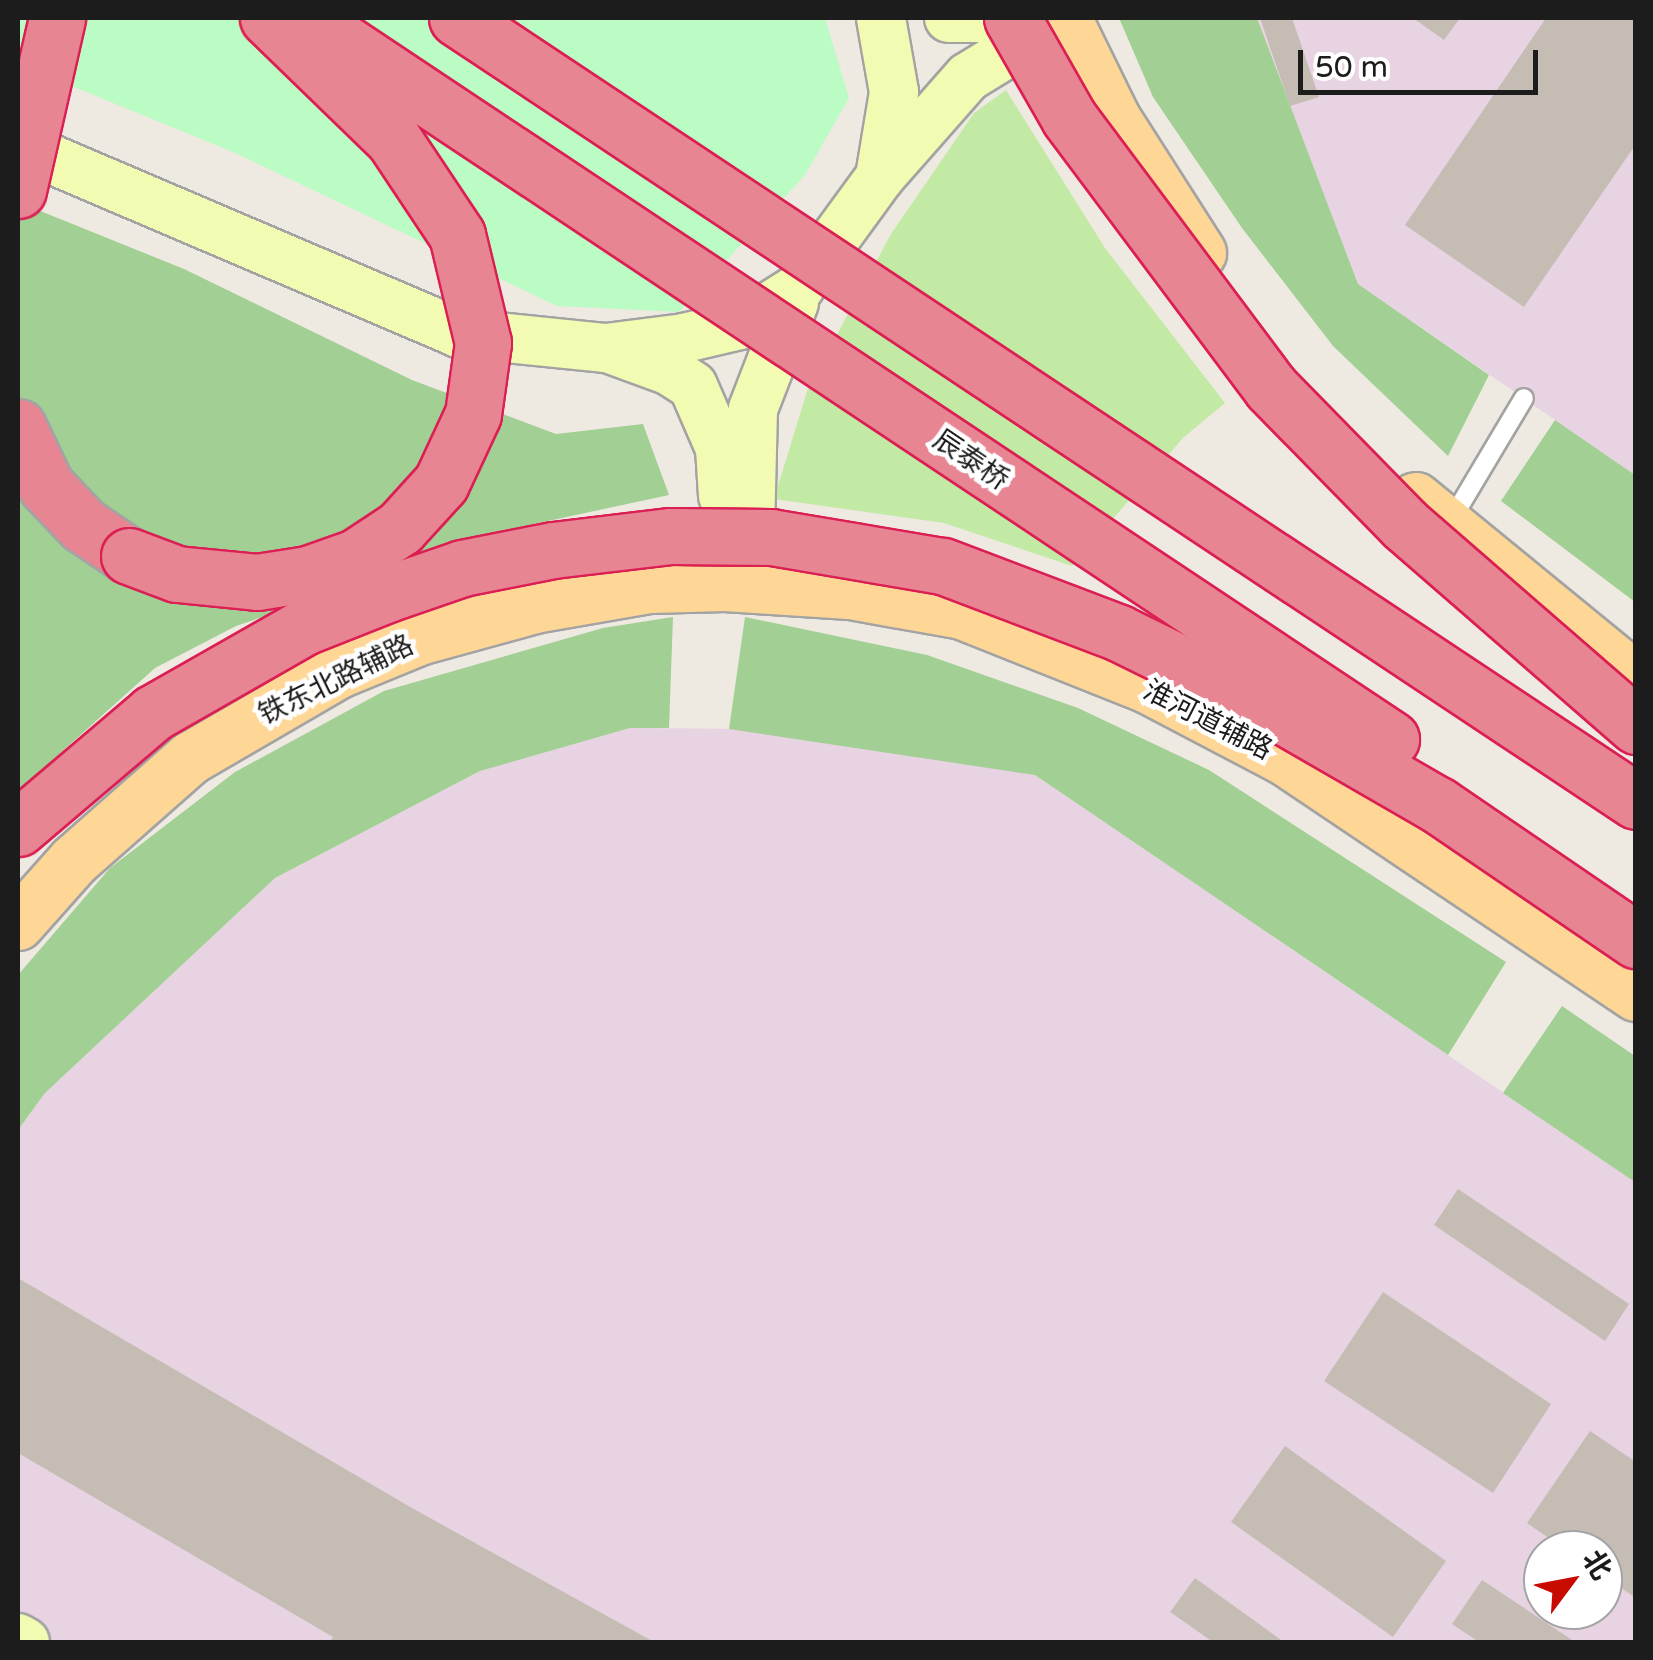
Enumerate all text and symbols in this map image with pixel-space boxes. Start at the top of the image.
scale bar [1303,30,1543,92]
text: 50 m [1315,49,1388,86]
street label: 辰泰桥 [927,423,1015,497]
street label: 铁东北路辅路 [253,628,419,732]
street label: 淮河道辅路 [1138,673,1278,767]
north arrow [1523,1530,1623,1630]
text: 北 [1575,1544,1619,1586]

